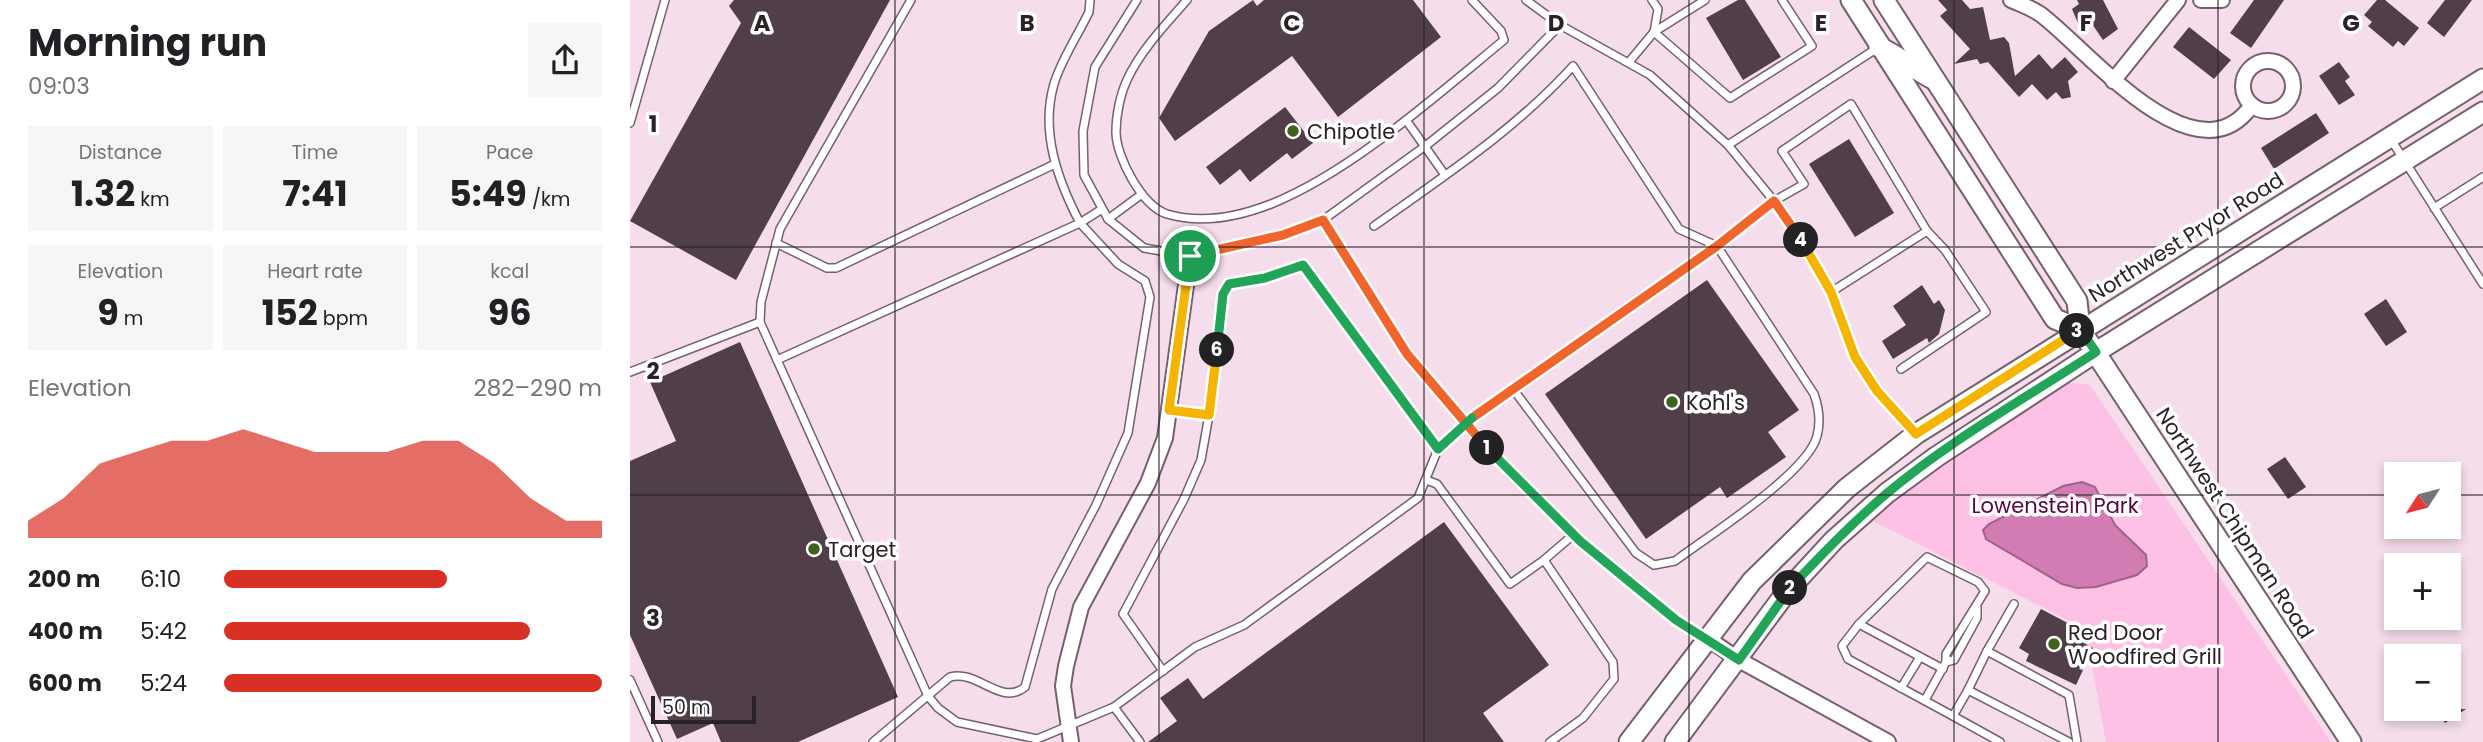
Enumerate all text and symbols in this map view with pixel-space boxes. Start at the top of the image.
text: A [754,7,771,39]
text: B [1019,7,1035,39]
text: C [1283,7,1301,39]
text: D [1548,7,1564,39]
text: E [1815,7,1827,39]
text: F [2080,7,2092,39]
text: G [2342,7,2360,39]
text: Morning run [28,16,267,69]
button: share [528,23,602,97]
text: 09:03 [28,70,90,102]
text: 1 [649,108,657,140]
place label: Chipotle [1307,117,1395,146]
marker: Chipotle [1285,123,1301,139]
text: Distance [79,139,162,166]
text: Time [292,139,338,166]
text: Pace [486,139,533,166]
street label: Northwest Pryor Road [2083,165,2289,309]
text: 1.32 [71,169,135,218]
text: 7:41 [282,169,348,218]
text: 5:49 [449,169,527,218]
text: km [135,186,170,213]
text: /km [527,186,570,213]
pin: 4 [1784,222,1818,258]
pin [1160,226,1220,286]
text: 4 [1794,226,1807,253]
icon: arrive [1171,237,1209,275]
text: Elevation [78,258,163,285]
text: Heart rate [267,258,363,285]
text: kcal [490,258,529,285]
text: 9 [97,288,119,337]
text: 152 [262,288,318,337]
text: 96 [488,288,532,337]
text: m [119,305,143,332]
text: bpm [318,305,368,332]
pin: 3 [2060,314,2094,348]
text: 3 [2071,317,2082,344]
pin: 6 [1200,332,1234,368]
text: 6 [1210,336,1223,363]
text: 2 [646,355,660,387]
text: Elevation [28,372,132,404]
text: 282–290 m [473,372,602,404]
place label: Kohl's [1686,388,1745,417]
marker: Kohl's [1664,394,1680,410]
street label: Northwest Chipman Road [2149,402,2321,644]
pin: 1 [1470,430,1504,466]
text: 1 [1483,434,1490,461]
north arrow [2384,462,2460,539]
map controls [2384,462,2461,721]
park label: Lowenstein Park [1971,491,2139,520]
place label: Target [828,535,896,564]
marker: Target [806,541,822,557]
button: + [2384,553,2461,630]
text: 200 m [28,563,100,595]
text: 6:10 [140,563,181,595]
pin: 2 [1772,570,1808,606]
text: 2 [1784,574,1795,601]
text: 3 [646,602,660,634]
text: 400 m [28,615,103,647]
text: 5:42 [140,615,187,647]
place label: Red Door Woodfired Grill [2068,618,2222,671]
marker: Red Door Woodfired Grill [2046,636,2062,652]
button: − [2384,644,2461,721]
text: 600 m [28,667,102,699]
text: 5:24 [140,667,187,699]
scale bar [651,693,756,725]
text: 50 m [662,694,711,721]

